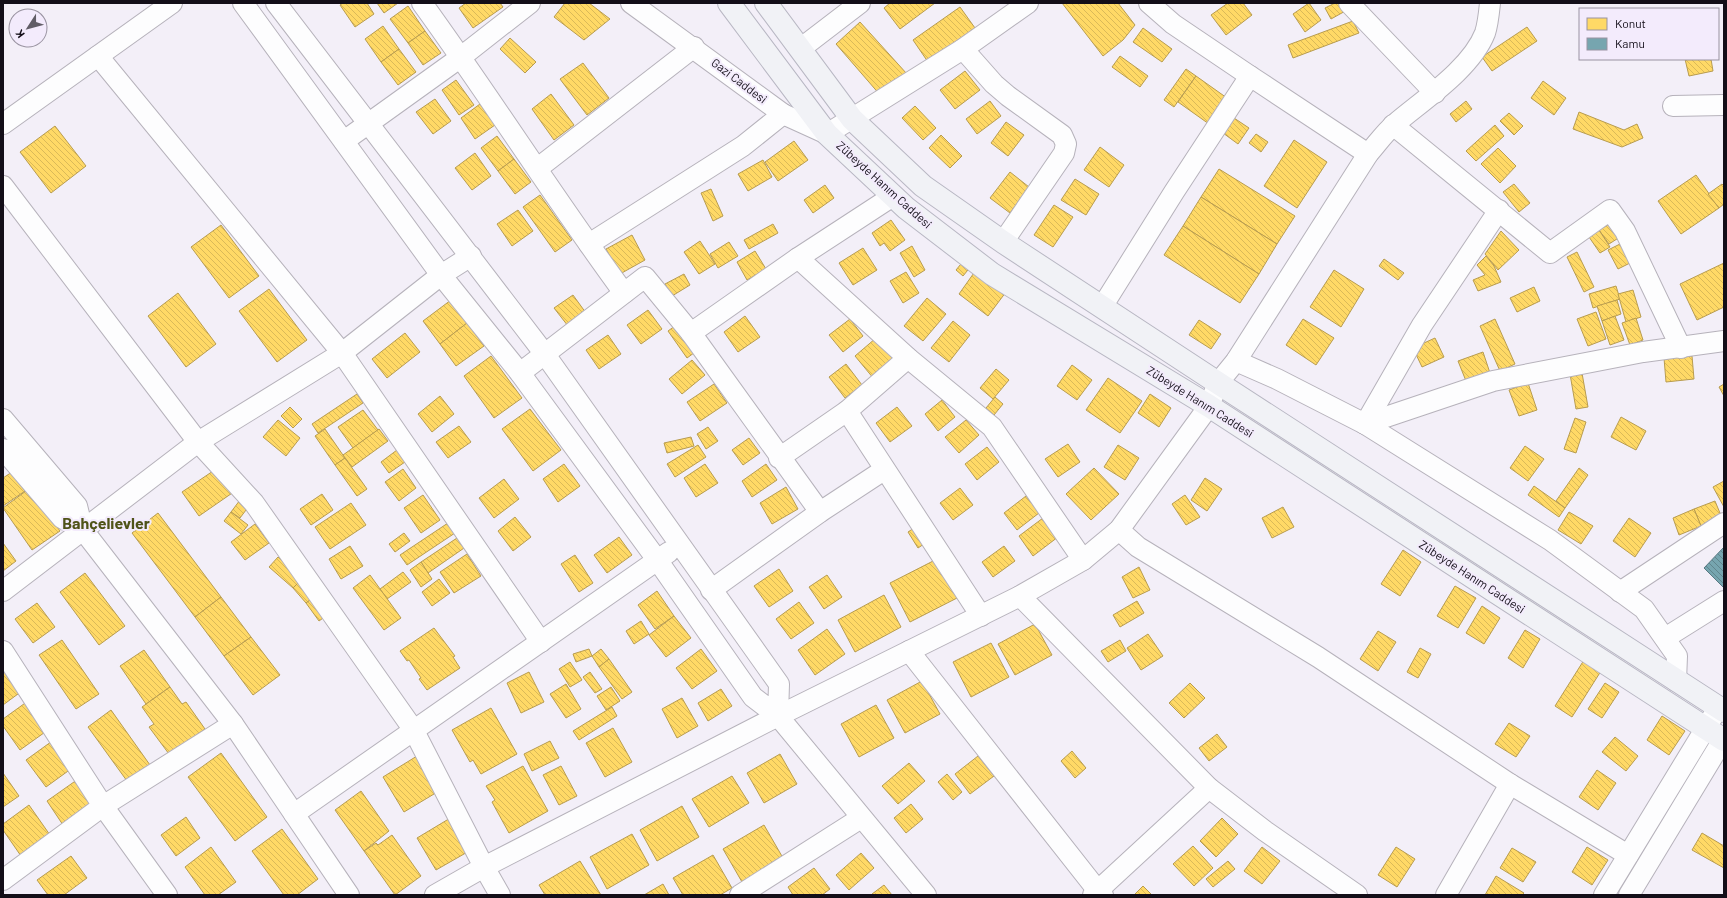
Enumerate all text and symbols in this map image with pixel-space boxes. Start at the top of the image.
north arrow [8,8,48,48]
legend [1579,8,1719,60]
text: Konut [1615,16,1646,30]
text: K [12,27,27,41]
text: Kamu [1615,36,1645,50]
street label: Gazi Caddesi [709,55,770,106]
street label: Zübeyde Hanım Caddesi [834,138,935,231]
street label: Zübeyde Hanım Caddesi [1145,363,1257,440]
district label: Bahçelievler [62,513,150,532]
street label: Zübeyde Hanım Caddesi [1417,537,1528,616]

